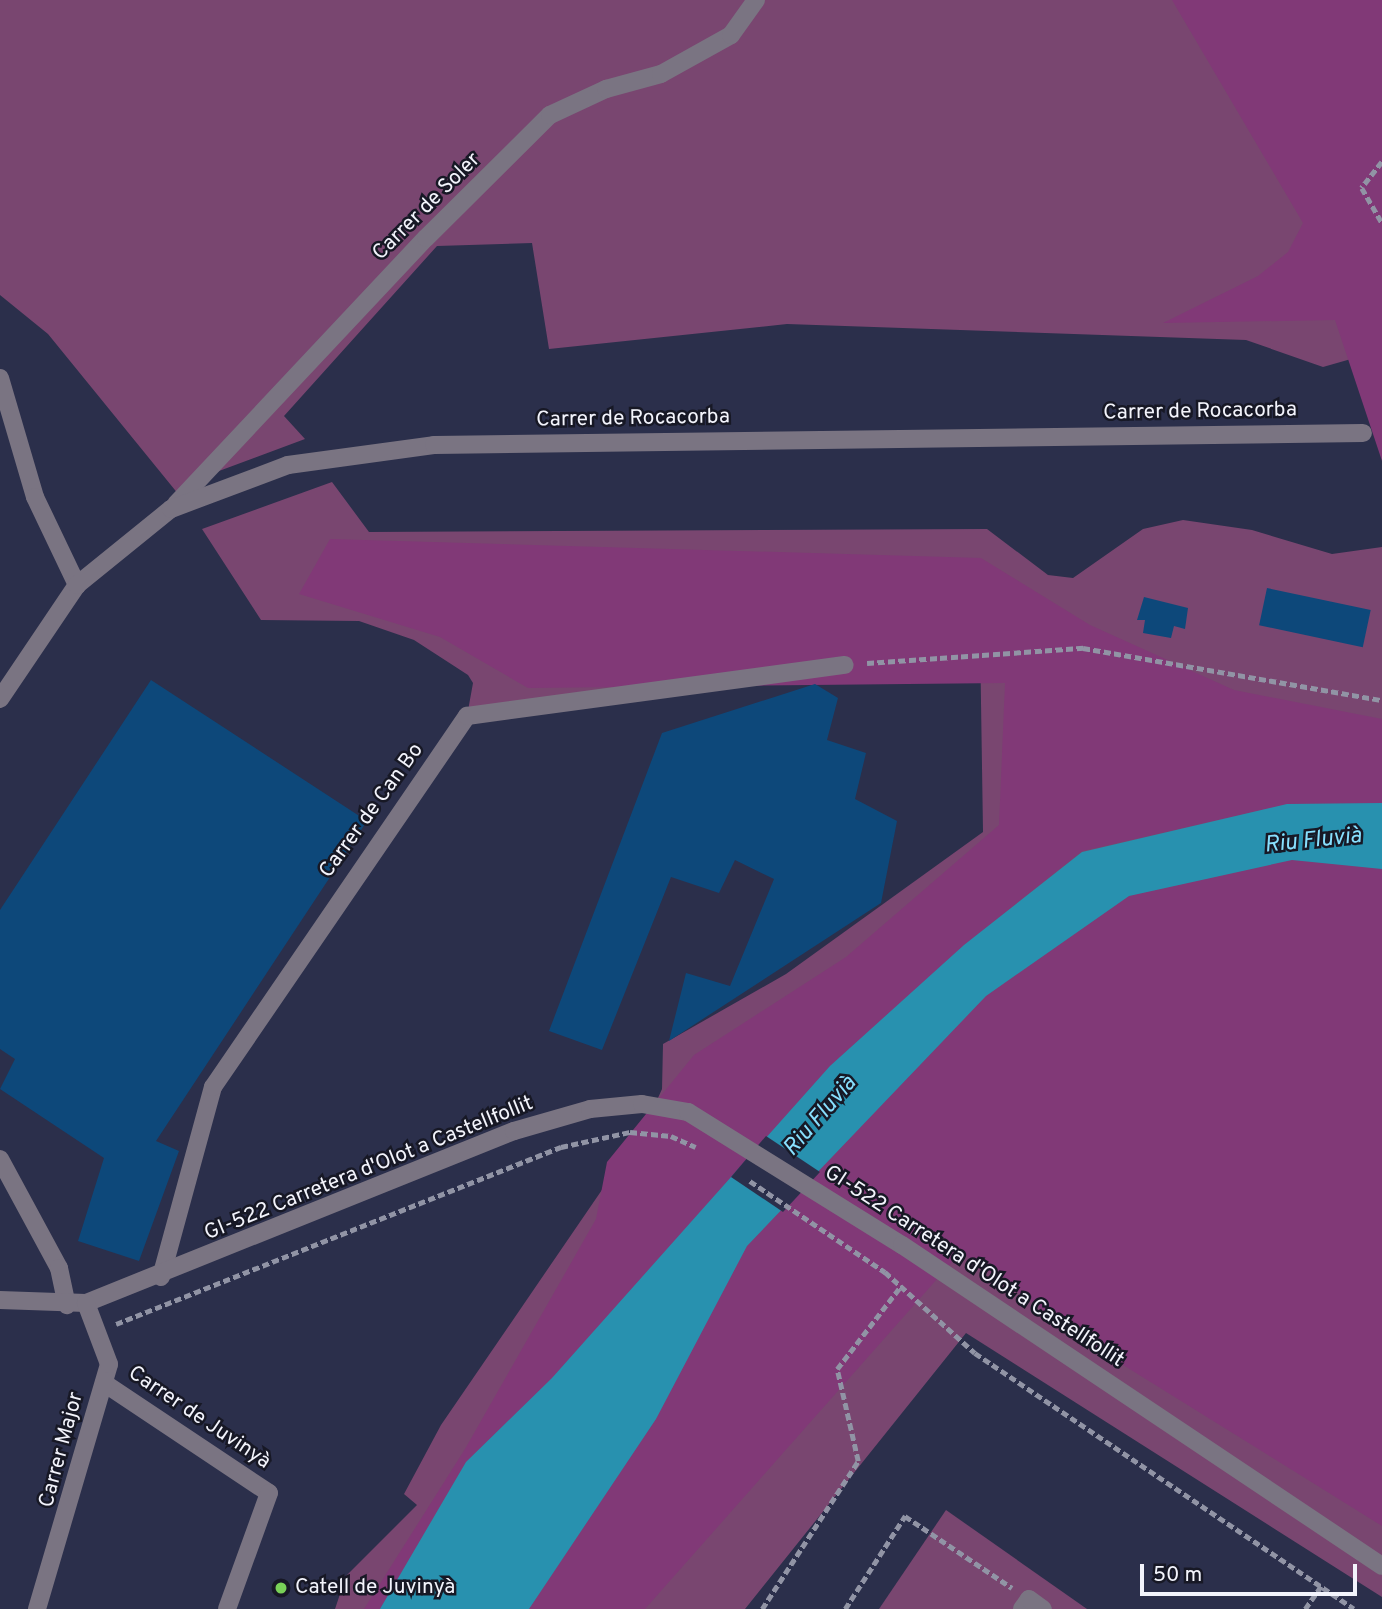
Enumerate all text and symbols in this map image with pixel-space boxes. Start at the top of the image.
street label: Carrer de Soler [368,148,486,266]
street label: Carrer de Rocacorba [1103,398,1297,426]
street label: Carrer de Rocacorba [536,405,730,433]
street label: Carrer de Can Bo [315,739,429,883]
water label: Riu Fluvià [1263,823,1363,861]
water label: Riu Fluvià [779,1071,863,1163]
street label: GI-522 Carretera d'Olot a Castellfollit [201,1091,537,1247]
street label: GI-522 Carretera d'Olot a Castellfollit [819,1161,1129,1373]
street label: Carrer de Juvinyà [123,1361,275,1475]
street label: Carrer Major [35,1390,89,1510]
scale bar [1144,1550,1361,1594]
text: 50 m [1153,1562,1202,1589]
place label: Catell de Juvinyà [295,1575,455,1601]
marker: Catell de Juvinyà [273,1580,289,1596]

